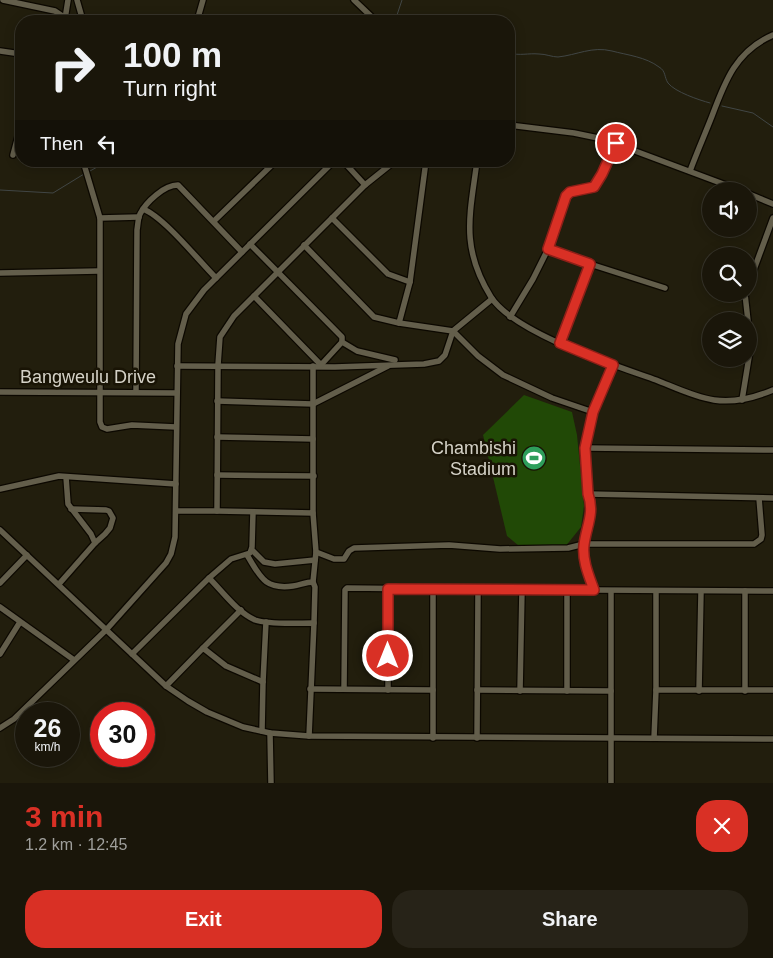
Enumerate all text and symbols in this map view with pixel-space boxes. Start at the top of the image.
icon: right [40,35,105,100]
text: 100 m [123,35,222,74]
text: Turn right [123,76,216,101]
pin [595,122,637,164]
icon: arrive [602,129,630,157]
icon: left [93,130,121,158]
text: Then [40,133,83,154]
map controls [702,182,757,367]
button: sound [702,182,757,237]
button: search [702,247,757,302]
button: layers [702,312,757,367]
street label: Bangweulu Drive [20,367,156,387]
place label: Chambishi Stadium [431,438,516,479]
sports icon: Chambishi Stadium [521,445,547,471]
position arrow [361,629,413,681]
speed limit sign: 30 [90,702,155,767]
text: 26 [34,714,61,742]
text: km/h [34,740,61,754]
text: 3 min [25,800,103,833]
button: close [696,800,748,852]
text: 1.2 km · 12:45 [25,836,127,853]
button: Exit [25,890,382,948]
button: Share [392,890,748,948]

